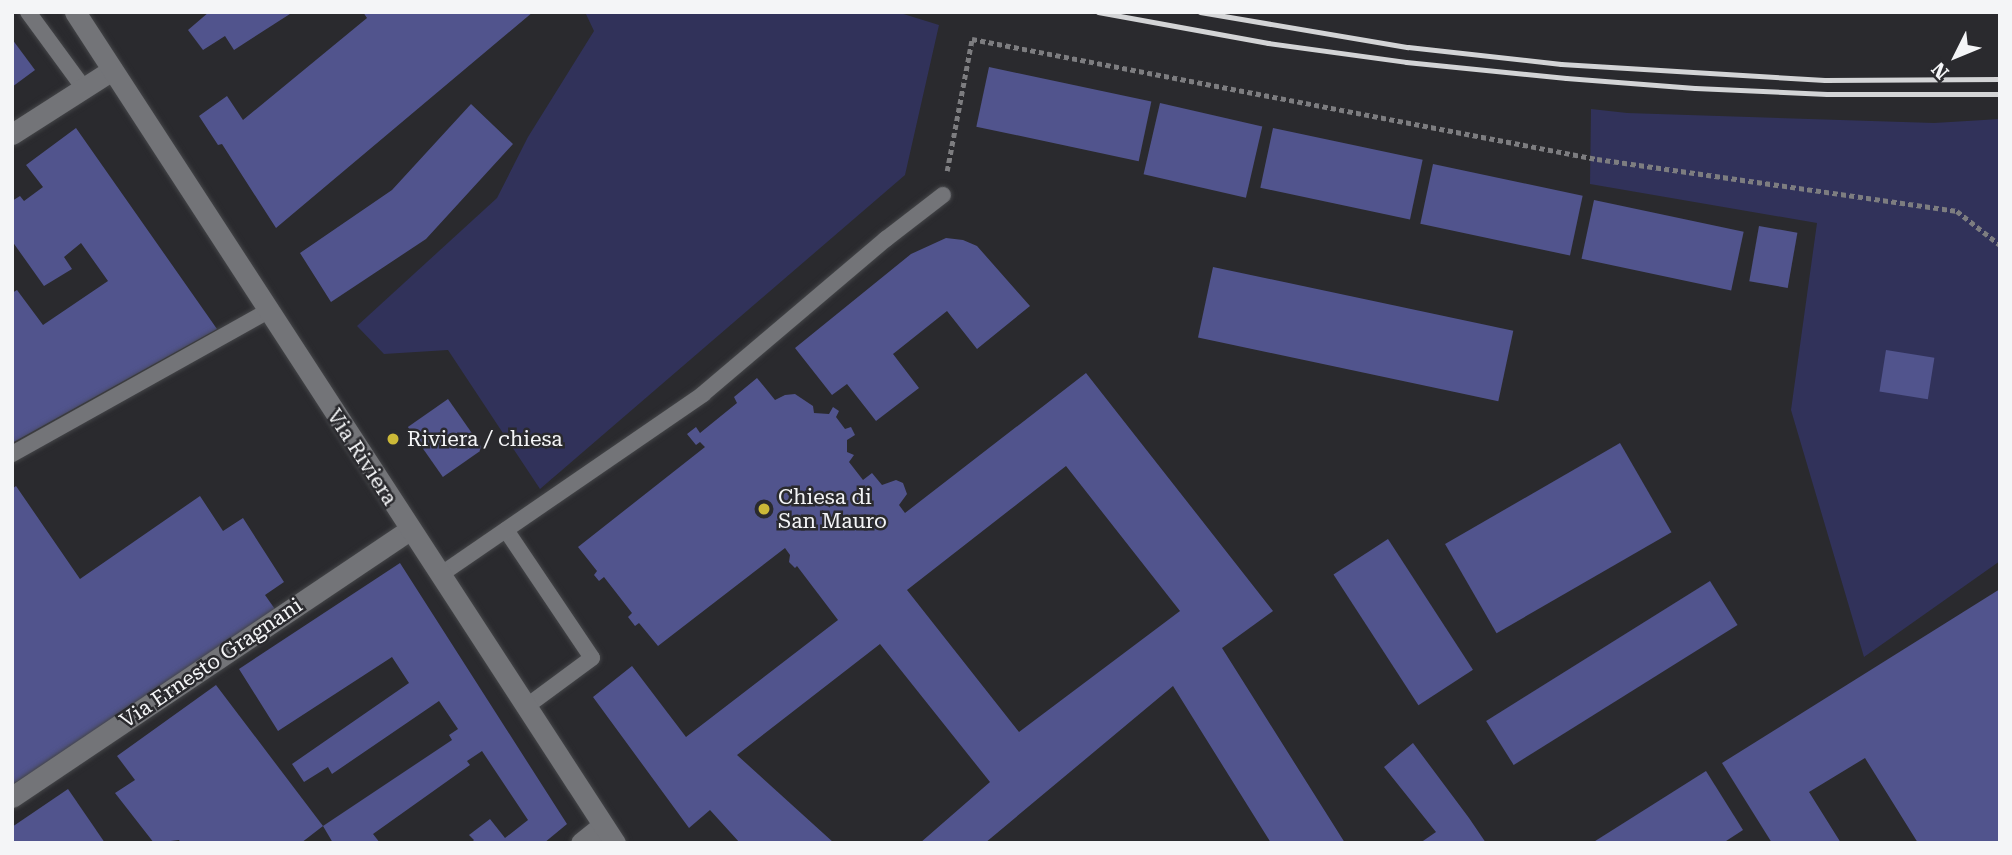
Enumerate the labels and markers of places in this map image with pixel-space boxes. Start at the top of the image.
place label: Riviera / chiesa [407,426,563,452]
marker: Riviera / chiesa [385,431,401,447]
place label: Chiesa di San Mauro [778,484,887,534]
marker: Chiesa di San Mauro [756,501,772,517]

